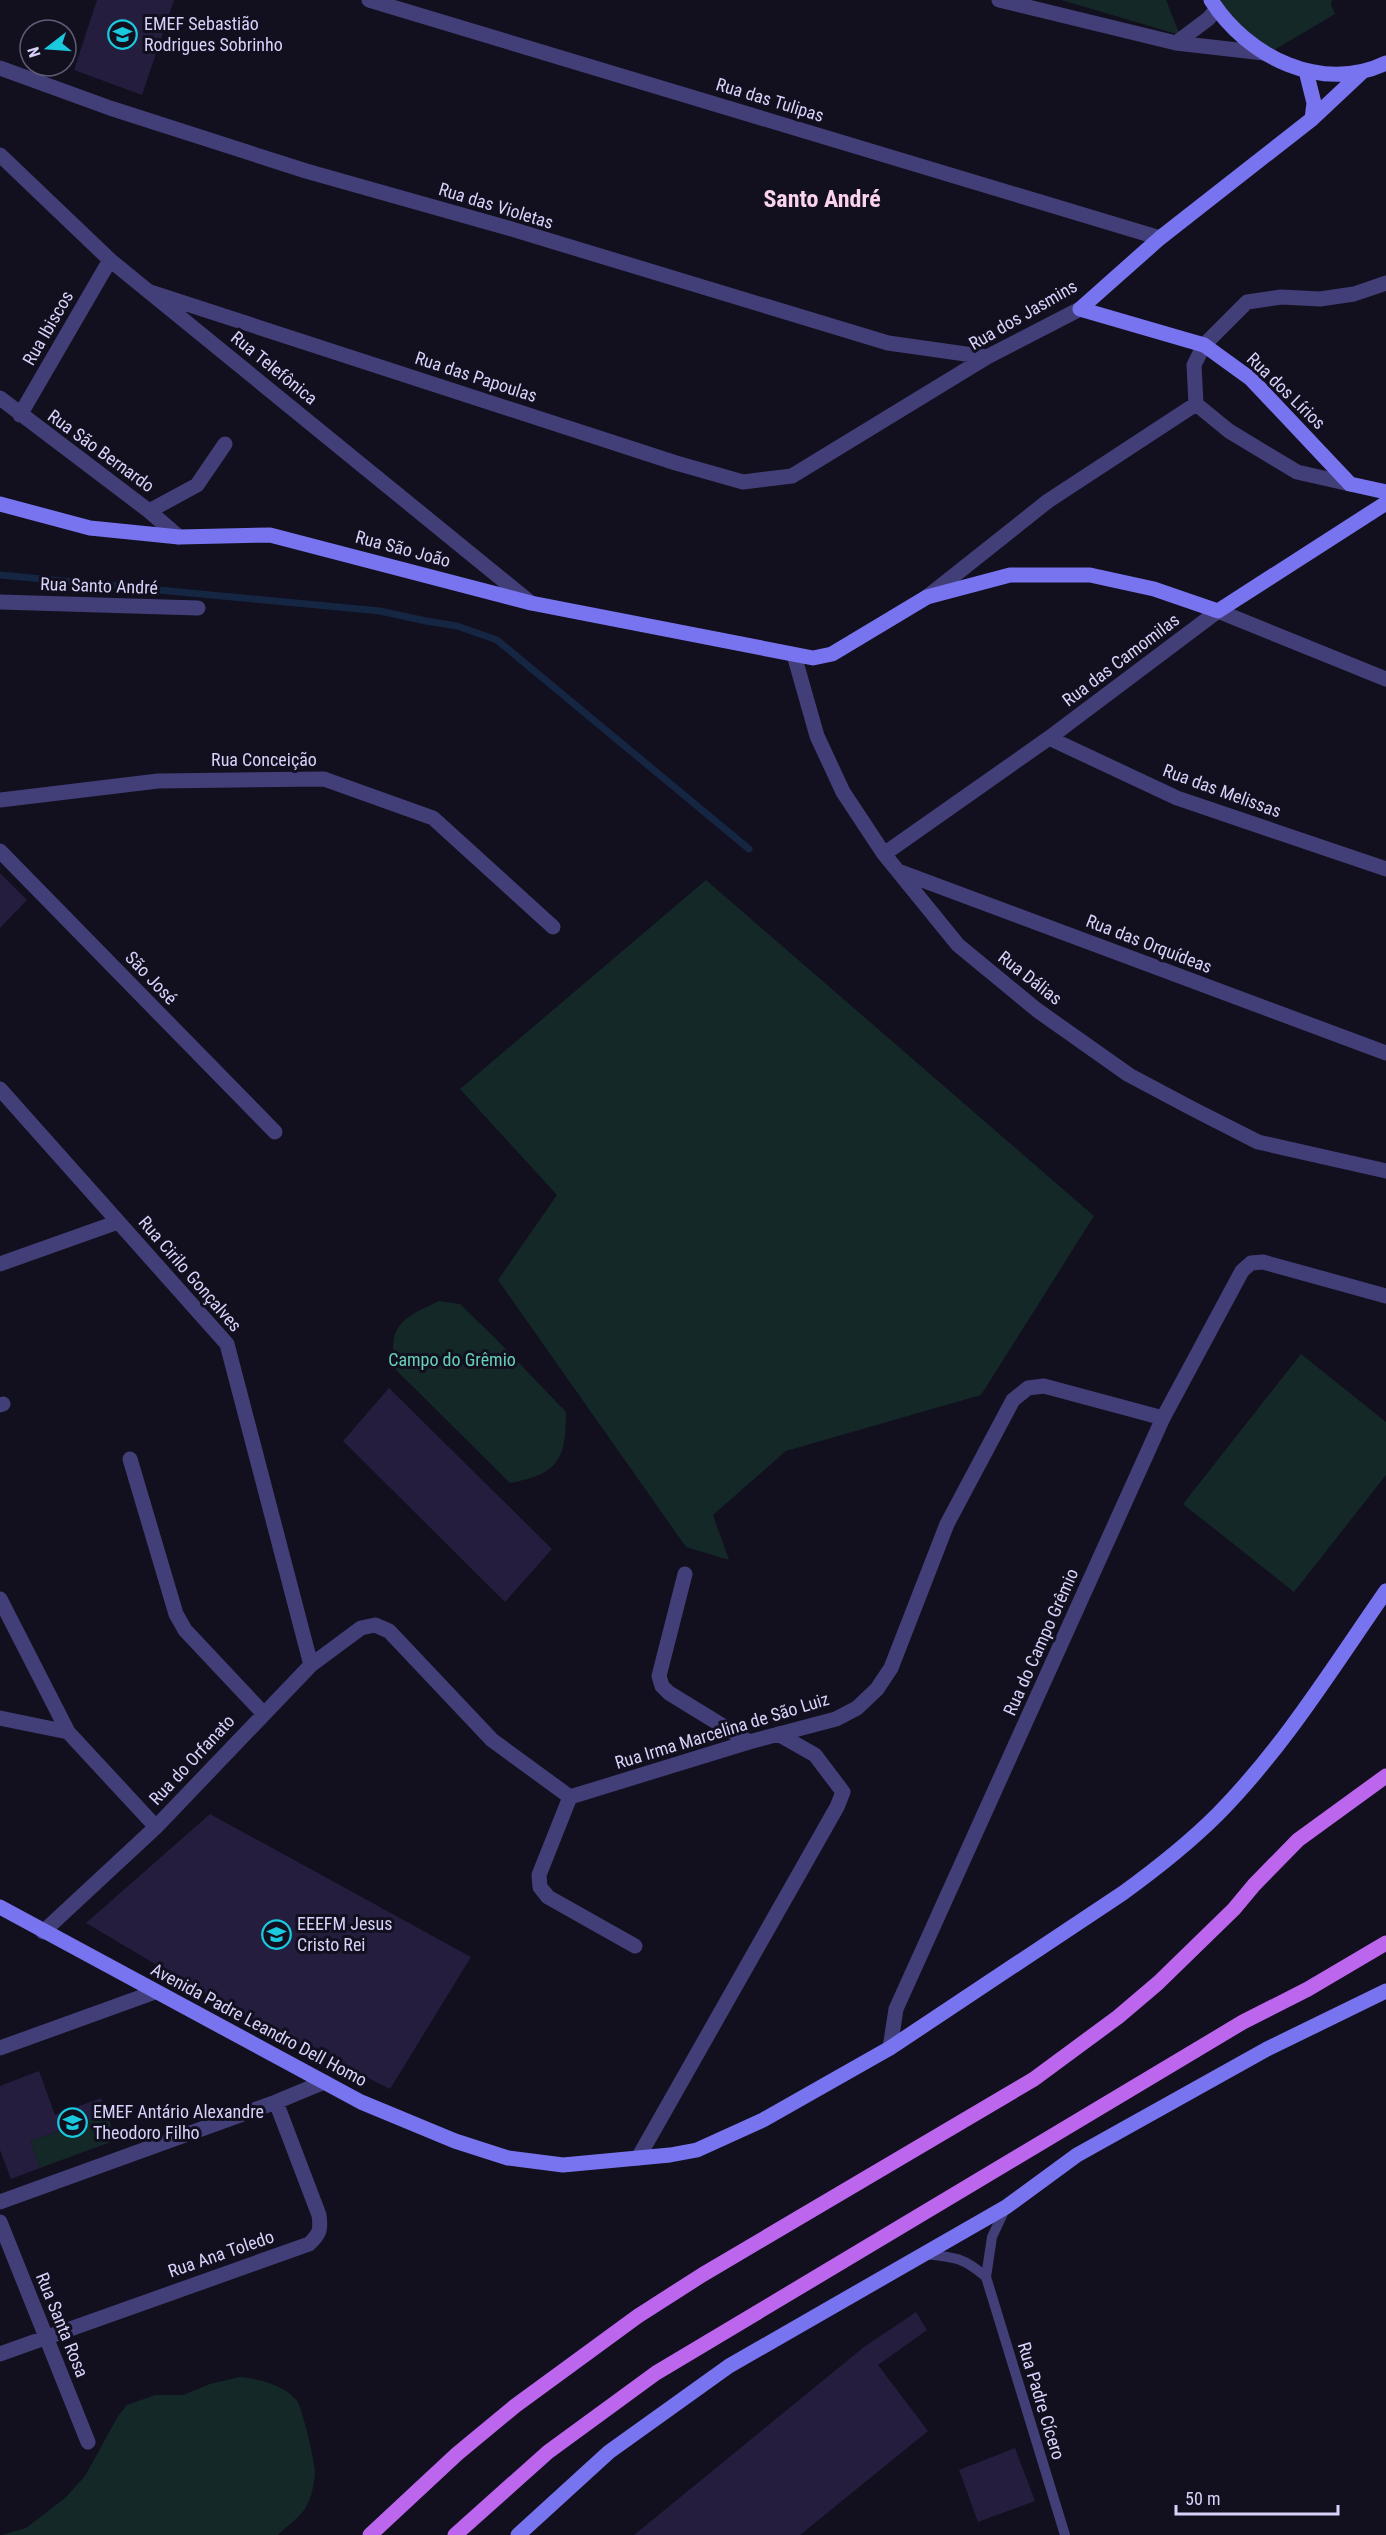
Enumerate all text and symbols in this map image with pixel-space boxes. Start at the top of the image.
place label: EMEF Sebastião Rodrigues Sobrinho [144,13,283,55]
north arrow [18,18,78,78]
school or university icon: EMEF Sebastião Rodrigues Sobrinho [107,18,139,50]
text: N [24,45,45,60]
street label: Rua das Tulipas [714,73,827,126]
street label: Rua das Violetas [436,178,556,233]
district label: Santo André [763,185,881,213]
street label: Rua dos Jasmins [965,275,1081,354]
street label: Rua Ibiscos [18,287,77,369]
street label: Rua Telefônica [227,327,322,409]
street label: Rua das Papoulas [413,347,540,406]
street label: Rua dos Lírios [1243,348,1330,433]
street label: Rua São Bernardo [44,405,159,496]
street label: Rua São João [353,526,453,571]
street label: Rua Santo André [40,573,158,598]
street label: Rua das Camomilas [1058,609,1183,710]
street label: Rua Conceição [211,749,317,770]
street label: Rua das Melissas [1160,759,1284,822]
street label: Rua das Orquídeas [1083,910,1215,977]
street label: Rua Dálias [994,946,1066,1009]
street label: São José [121,947,182,1009]
street label: Rua Cirilo Gonçalves [135,1212,246,1336]
park label: Campo do Grêmio [388,1349,516,1370]
street label: Rua do Campo Grêmio [999,1565,1082,1719]
street label: Rua Irma Marcelina de São Luiz [612,1688,832,1773]
street label: Rua do Orfanato [145,1710,239,1809]
place label: EEEFM Jesus Cristo Rei [297,1913,392,1955]
school or university icon: EEEFM Jesus Cristo Rei [260,1918,292,1950]
street label: Avenida Padre Leandro Dell Homo [148,1959,371,2091]
place label: EMEF Antário Alexandre Theodoro Filho [93,2101,264,2143]
school or university icon: EMEF Antário Alexandre Theodoro Filho [56,2106,88,2138]
street label: Rua Ana Toledo [165,2226,277,2281]
street label: Rua Santa Rosa [32,2269,93,2380]
street label: Rua Padre Cícero [1014,2340,1069,2462]
scale bar [1176,2478,1338,2516]
text: 50 m [1185,2488,1220,2509]

